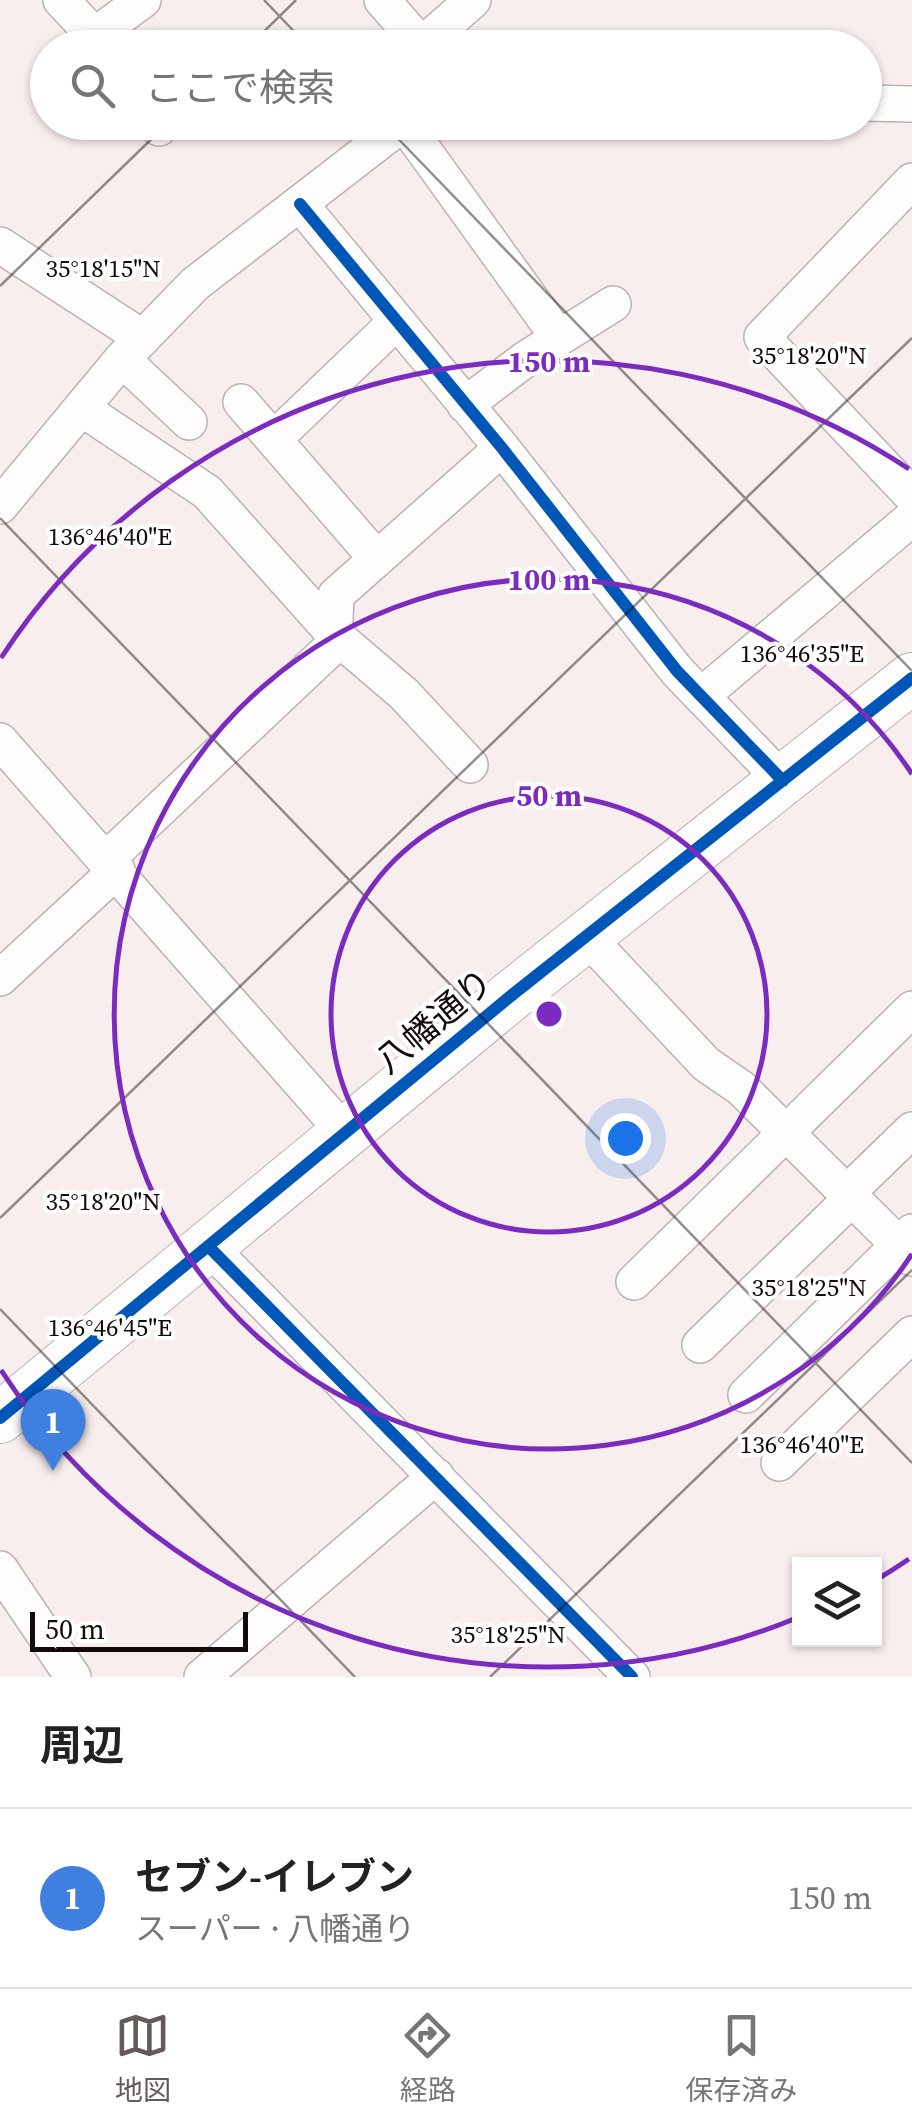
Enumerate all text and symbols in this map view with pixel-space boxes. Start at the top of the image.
search box [30,30,882,140]
icon: search [65,58,120,113]
text: ここで検索 [145,62,335,114]
text: 35°18'15"N [45,251,161,285]
text: 35°18'20"N [751,338,867,372]
text: 150 m [508,341,590,382]
text: 136°46'40"E [48,519,172,553]
text: 100 m [508,559,590,600]
text: 136°46'35"E [740,636,864,670]
text: 50 m [516,775,582,816]
street label: 八幡通り [365,958,503,1084]
centre of rings [531,996,567,1032]
your location [600,1113,651,1164]
text: 35°18'20"N [45,1184,161,1218]
text: 35°18'25"N [751,1270,867,1304]
text: 136°46'45"E [48,1310,172,1344]
pin: 1 [20,1388,86,1471]
text: 136°46'40"E [740,1427,864,1461]
map controls [792,1557,882,1647]
button: layers [792,1557,882,1647]
scale bar [30,1607,248,1652]
text: 50 m [45,1610,105,1648]
text: 35°18'25"N [450,1617,566,1651]
text: 周辺 [40,1716,124,1774]
text: セブン-イレブン [135,1851,414,1903]
text: 1 [64,1876,81,1920]
text: 150 m [788,1876,872,1920]
text: スーパー · 八幡通り [135,1907,415,1951]
tab: 地図 [115,2008,171,2109]
tab: 経路 [400,2008,456,2109]
tab: 保存済み [685,2008,797,2109]

